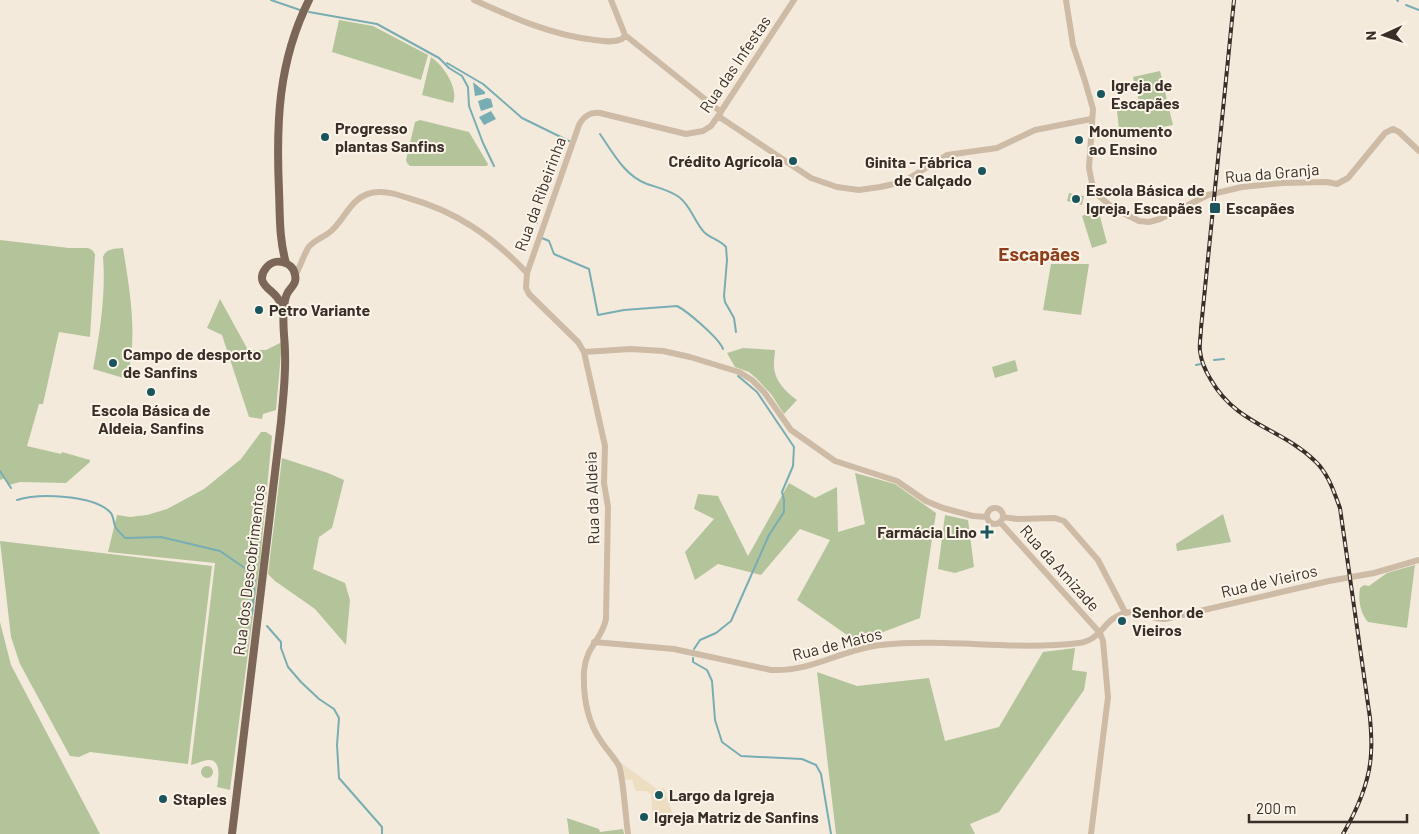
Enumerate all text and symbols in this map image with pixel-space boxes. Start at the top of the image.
north arrow [1359,10,1409,60]
street label: Rua das Infestas [695,12,774,116]
text: N [1362,31,1379,41]
place label: Igreja de Escapães [1111,75,1180,112]
marker: Igreja de Escapães [1095,88,1107,100]
place label: Progresso plantas Sanfins [335,118,445,155]
place label: Monumento ao Ensino [1089,121,1173,158]
marker: Progresso plantas Sanfins [319,131,331,143]
street label: Rua da Ribeirinha [510,134,569,254]
marker: Monumento ao Ensino [1073,134,1085,146]
place label: Crédito Agrícola [668,151,783,170]
place label: Ginita - Fábrica de Calçado [865,152,972,189]
marker: Crédito Agrícola [787,155,799,167]
street label: Rua da Granja [1224,159,1320,186]
marker: Ginita - Fábrica de Calçado [976,165,988,177]
place label: Escola Básica de Igreja, Escapães [1086,180,1205,217]
marker: Escola Básica de Igreja, Escapães [1070,193,1082,205]
place label: Escapães [1226,198,1295,217]
marker: Escapães [1208,201,1222,215]
district label: Escapães [998,242,1080,265]
place label: Petro Variante [269,300,371,319]
marker: Petro Variante [253,304,265,316]
place label: Campo de desporto de Sanfins [123,344,261,381]
marker: Campo de desporto de Sanfins [107,357,119,369]
marker: Escola Básica de Aldeia, Sanfins [145,386,157,398]
place label: Escola Básica de Aldeia, Sanfins [92,400,211,437]
street label: Rua da Aldeia [580,451,603,545]
street label: Rua dos Descobrimentos [229,483,268,656]
street label: Rua da Amizade [1017,521,1104,615]
place label: Farmácia Lino [877,522,977,541]
marker: Farmácia Lino [981,526,993,538]
street label: Rua de Vieiros [1219,560,1319,601]
place label: Senhor de Vieiros [1132,602,1204,639]
marker: Senhor de Vieiros [1116,615,1128,627]
street label: Rua de Matos [790,623,884,664]
place label: Largo da Igreja [669,785,774,804]
place label: Staples [173,789,227,808]
marker: Largo da Igreja [653,789,665,801]
scale bar [1249,792,1406,824]
marker: Staples [157,793,169,805]
text: 200 m [1256,799,1296,817]
place label: Igreja Matriz de Sanfins [654,807,819,826]
marker: Igreja Matriz de Sanfins [638,811,650,823]

